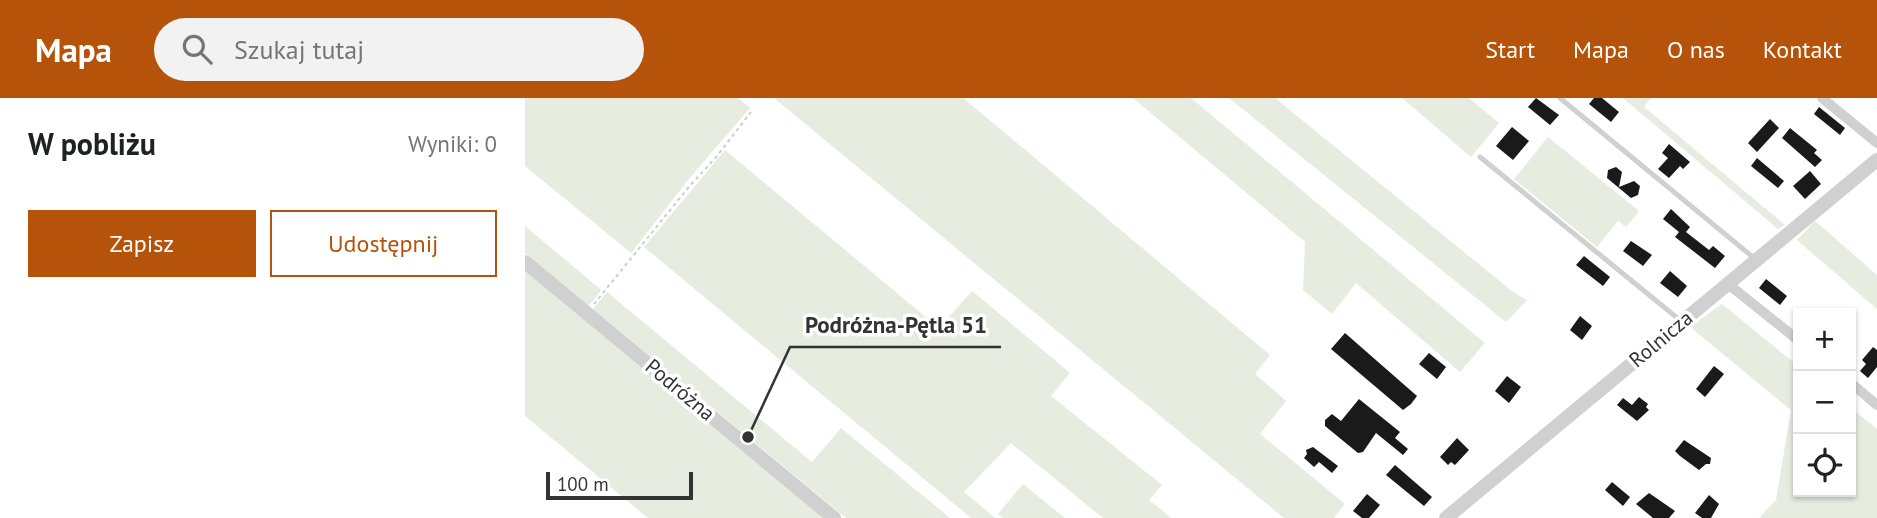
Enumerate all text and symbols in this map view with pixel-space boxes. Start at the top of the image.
search box [154,18,644,81]
text: Mapa [35,28,112,71]
icon: search [178,30,216,68]
text: Szukaj tutaj [234,33,364,66]
text: Start [1485,34,1535,65]
text: Mapa [1573,34,1629,65]
text: O nas [1667,34,1725,65]
text: Kontakt [1763,34,1842,65]
text: W pobliżu [28,124,156,163]
text: Wyniki: 0 [408,129,497,158]
button: Zapisz [28,210,256,277]
button: Udostępnij [270,210,497,277]
callout: Podróżna-Pętla 51 [790,303,1001,347]
street label: Rolnicza [1623,304,1698,373]
map controls [1793,308,1856,497]
button: + [1793,308,1856,371]
text: Podróżna-Pętla 51 [805,310,987,339]
street label: Podróżna [640,353,721,427]
button: − [1793,371,1856,434]
button: locate [1793,434,1856,497]
scale bar [546,469,693,501]
text: 100 m [557,472,609,496]

